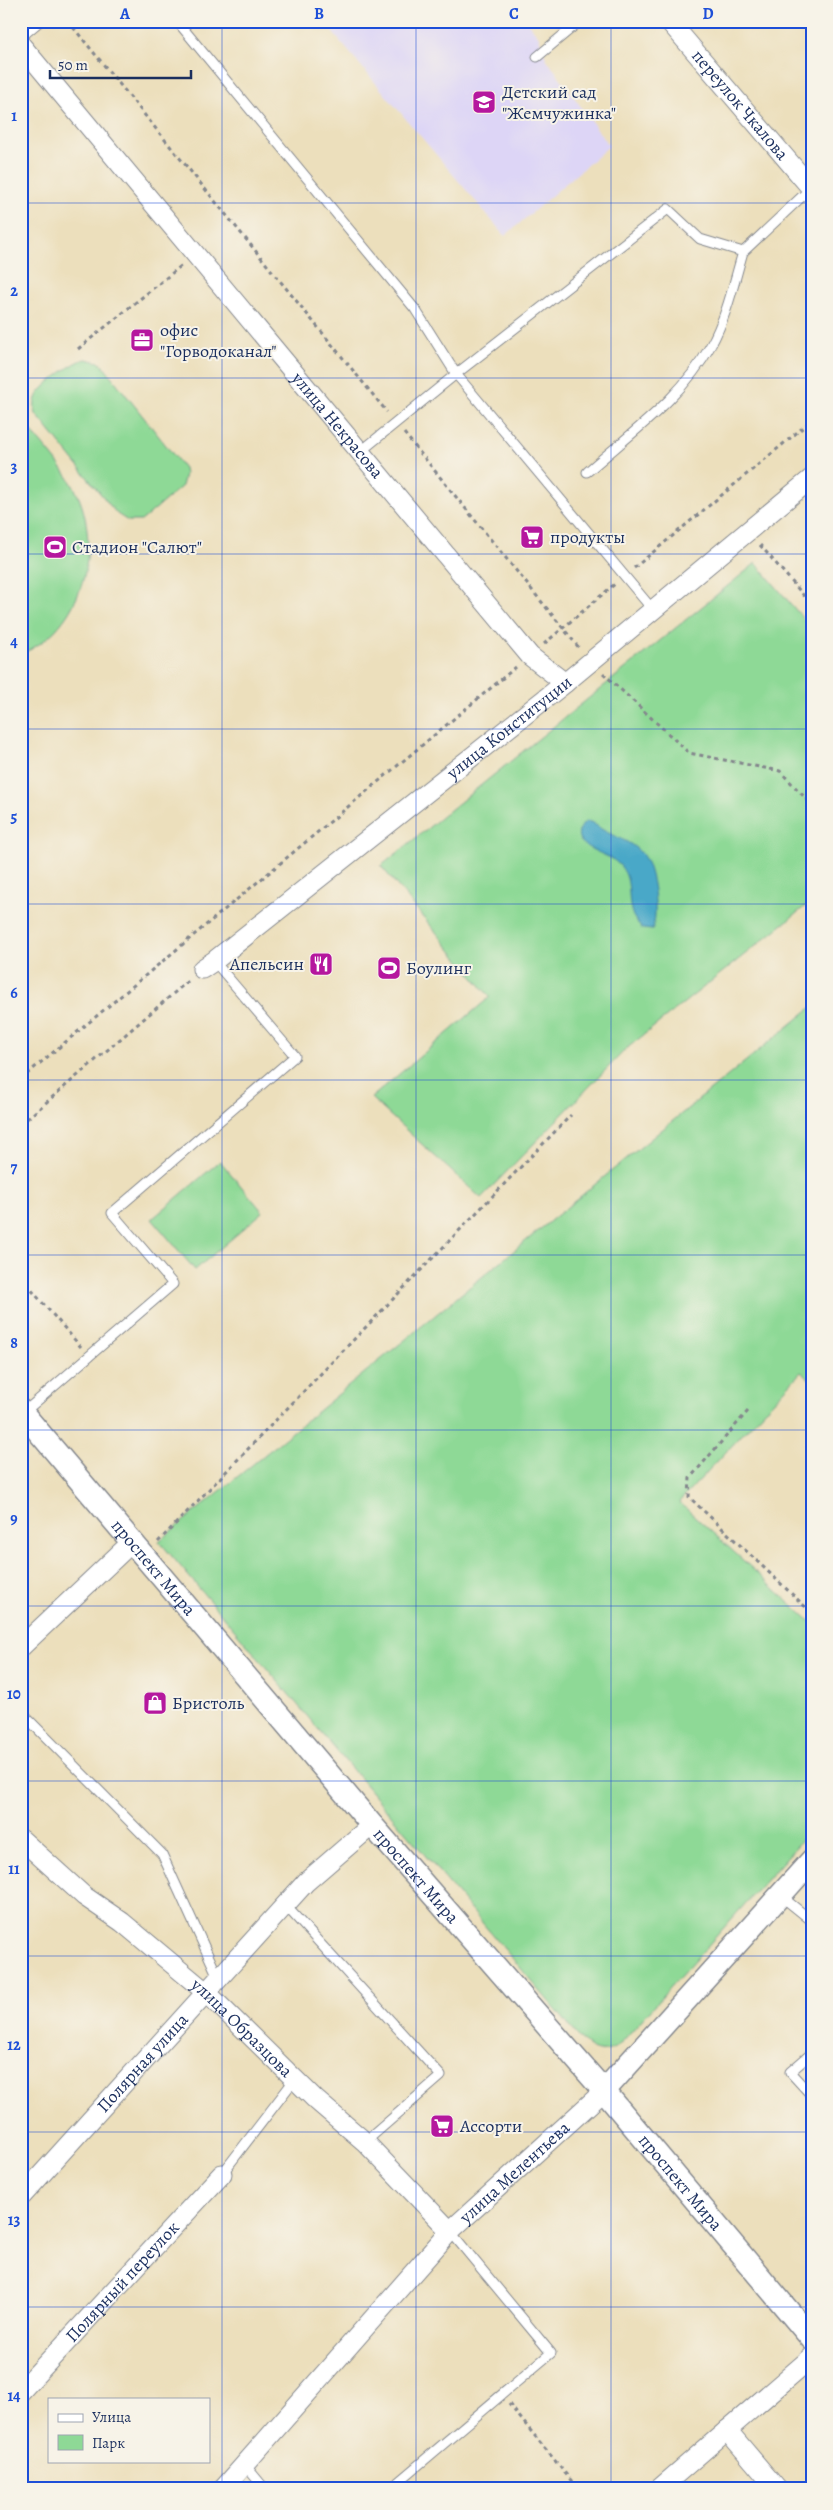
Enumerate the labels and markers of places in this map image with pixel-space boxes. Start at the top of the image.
place label: Детский сад "Жемчужинка" [502,80,616,125]
school or university icon: Детский сад "Жемчужинка" [471,89,497,115]
place label: офис "Горводоканал" [160,318,277,363]
office icon: офис "Горводоканал" [129,327,155,353]
supermarket icon: продукты [519,524,545,550]
place label: продукты [550,525,625,549]
sports icon: Стадион "Салют" [42,534,68,560]
place label: Стадион "Салют" [72,535,202,559]
restaurant icon: Апельсин [308,951,334,977]
place label: Апельсин [229,952,304,976]
sports icon: Боулинг [376,955,402,981]
place label: Боулинг [406,956,472,980]
shop icon: Бристоль [142,1690,168,1716]
place label: Бристоль [172,1691,245,1715]
supermarket icon: Ассорти [429,2113,455,2139]
place label: Ассорти [459,2114,522,2138]

